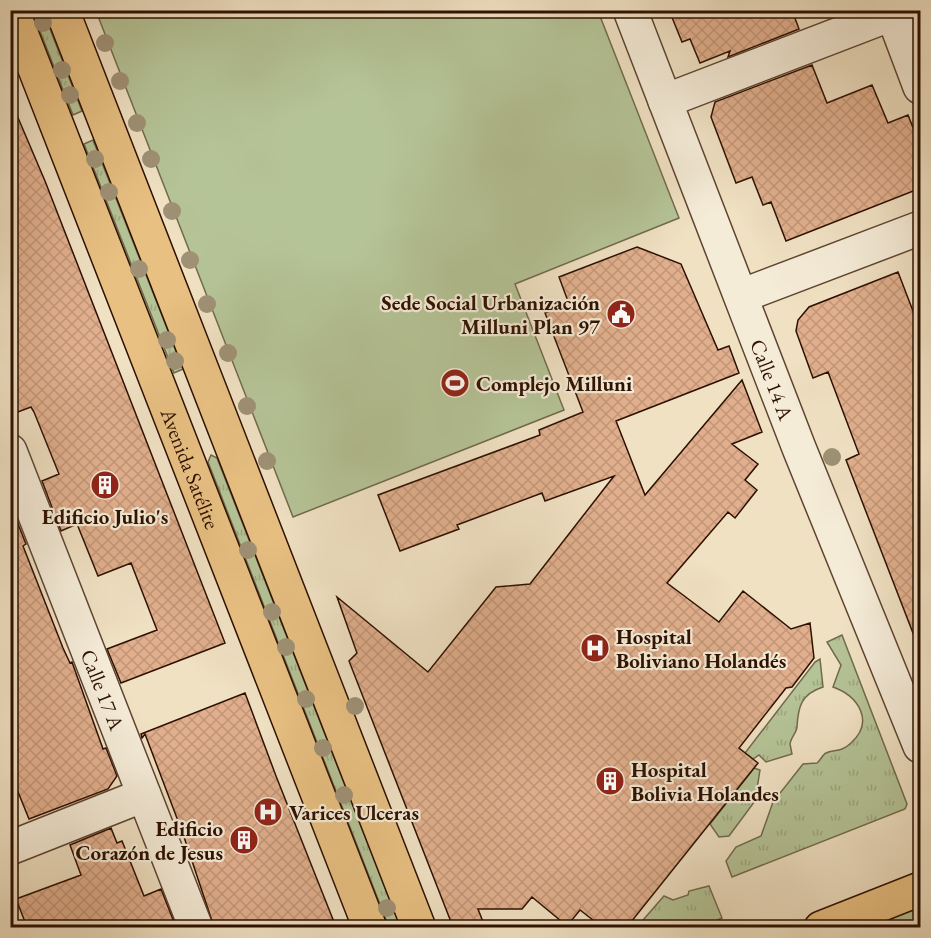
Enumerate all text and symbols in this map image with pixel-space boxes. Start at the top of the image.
place label: Sede Social Urbanización Milluni Plan 97 [381,289,601,340]
public building icon: Sede Social Urbanización Milluni Plan 97 [605,298,637,330]
street label: Calle 14 A [745,335,801,424]
sports icon: Complejo Milluni [439,367,471,399]
place label: Complejo Milluni [476,370,632,397]
street label: Avenida Satélite [155,403,226,533]
building icon: Edificio Julio's [89,469,121,501]
place label: Edificio Julio's [42,503,168,530]
place label: Hospital Boliviano Holandés [616,623,786,674]
hospital icon: Hospital Boliviano Holandés [579,632,611,664]
street label: Calle 17 A [75,645,131,734]
place label: Hospital Bolivia Holandes [631,756,779,807]
building icon: Hospital Bolivia Holandes [594,765,626,797]
hospital icon: Varices Ulceras [252,796,284,828]
place label: Varices Ulceras [289,799,419,826]
place label: Edificio Corazón de Jesus [76,815,223,866]
building icon: Edificio Corazón de Jesus [228,824,260,856]

